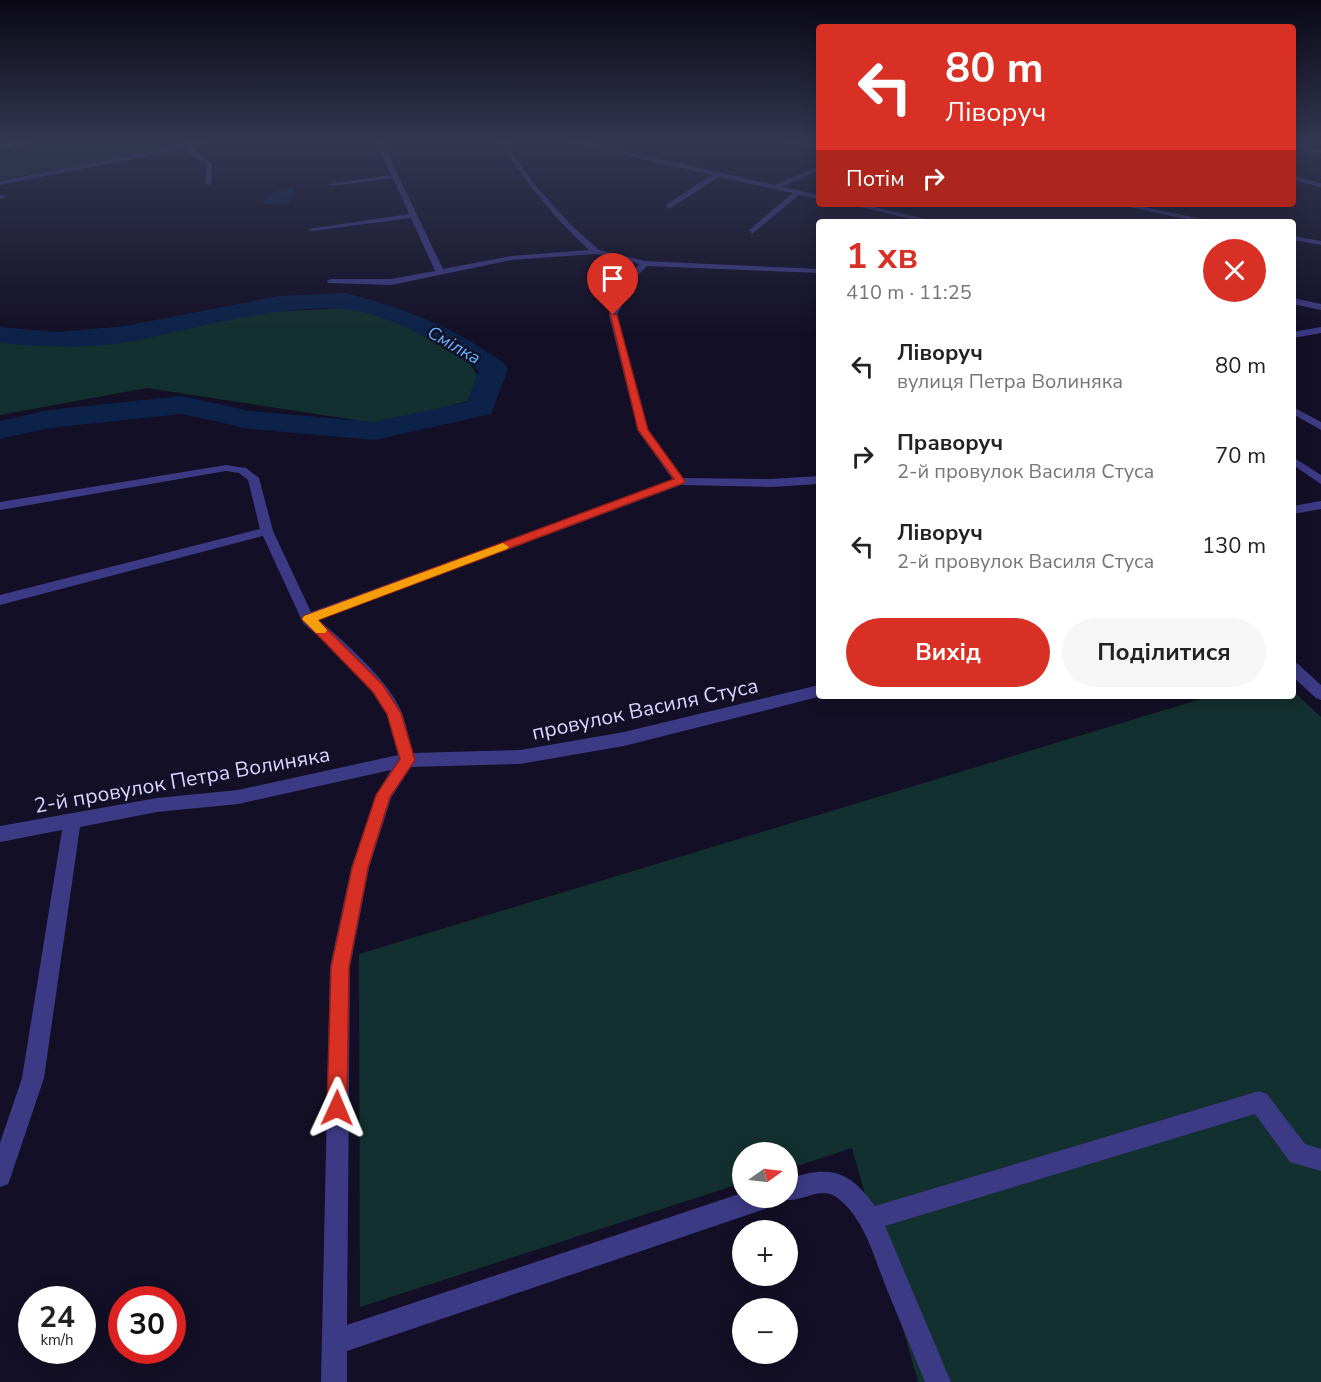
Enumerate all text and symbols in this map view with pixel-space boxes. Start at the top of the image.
text: 80 m [945,40,1044,97]
icon: left [846,48,924,126]
text: Ліворуч [945,94,1046,131]
icon: right [917,162,950,195]
text: Потім [846,164,905,194]
text: 1 хв [846,232,918,281]
button: close [1203,239,1266,302]
pin [587,253,638,315]
icon: arrive [596,262,629,295]
text: 410 m · 11:25 [846,279,972,306]
water label: Смілка [423,320,485,370]
text: Ліворуч [897,338,983,368]
icon: left [846,350,879,383]
text: 80 m [1215,351,1266,381]
text: вулиця Петра Волиняка [897,368,1123,395]
text: Праворуч [897,428,1003,458]
icon: right [846,440,879,473]
text: 70 m [1215,441,1266,471]
text: 2-й провулок Василя Стуса [897,458,1154,485]
text: Ліворуч [897,518,983,548]
icon: left [846,530,879,563]
text: 130 m [1202,531,1266,561]
text: 2-й провулок Василя Стуса [897,548,1154,575]
button: Вихід [846,618,1050,687]
button: Поділитися [1062,618,1266,687]
street label: провулок Василя Стуса [529,671,761,747]
street label: 2-й провулок Петра Волиняка [32,740,332,820]
position arrow [305,1076,369,1140]
north arrow [732,1142,798,1208]
map controls [732,1142,798,1364]
button: + [732,1220,798,1286]
speed limit sign: 30 [108,1286,186,1364]
text: 24 [39,1297,75,1338]
button: − [732,1298,798,1364]
text: km/h [40,1330,74,1350]

